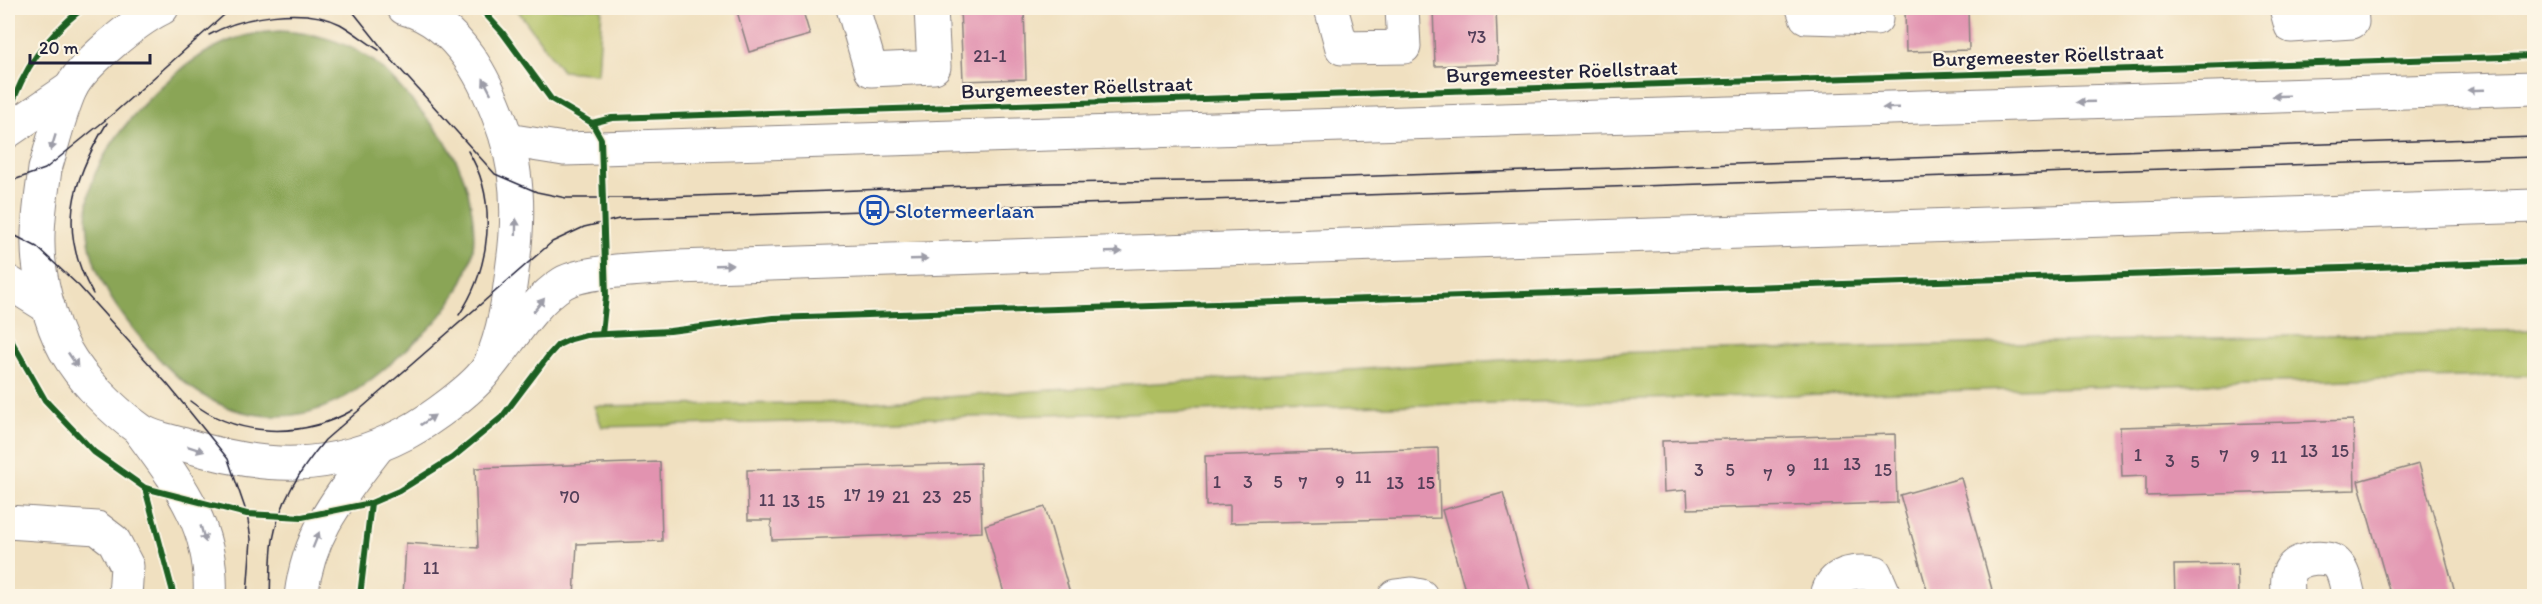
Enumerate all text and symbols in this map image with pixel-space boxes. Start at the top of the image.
house number: 73 [1468,26,1487,48]
scale bar [30,27,150,65]
text: 20 m [39,37,79,59]
street label: Burgemeester Röellstraat [1932,38,2164,72]
house number: 21-1 [973,45,1007,67]
street label: Burgemeester Röellstraat [1446,54,1678,88]
street label: Burgemeester Röellstraat [961,70,1193,104]
one-way arrow [482,77,491,94]
one-way arrow [2467,85,2486,95]
one-way arrow [2272,91,2291,101]
one-way arrow [2077,97,2096,106]
one-way arrow [1882,103,1901,112]
one-way arrow [48,134,57,152]
bus stop icon: Slotermeerlaan [858,194,890,226]
place label: Slotermeerlaan [895,198,1035,223]
one-way arrow [511,217,521,236]
one-way arrow [1105,247,1124,256]
one-way arrow [910,254,929,264]
one-way arrow [715,260,734,269]
one-way arrow [533,297,545,312]
one-way arrow [67,352,78,369]
one-way arrow [419,414,435,426]
house number: 13 [2300,440,2318,462]
house number: 15 [2331,440,2349,462]
one-way arrow [187,444,205,454]
house number: 1 [2134,444,2142,466]
house number: 7 [2220,445,2229,467]
house number: 9 [2250,445,2260,467]
house number: 11 [2271,446,2287,468]
house number: 3 [2165,450,2175,472]
house number: 5 [2190,451,2200,473]
house number: 11 [1813,453,1829,475]
house number: 13 [1843,453,1861,475]
house number: 3 [1694,459,1704,481]
house number: 5 [1725,459,1735,481]
house number: 9 [1786,459,1796,481]
house number: 15 [1874,459,1892,481]
house number: 7 [1764,464,1773,486]
house number: 11 [1355,466,1371,488]
house number: 1 [1213,471,1221,493]
house number: 3 [1243,471,1253,493]
house number: 5 [1273,471,1283,493]
house number: 9 [1335,471,1345,493]
house number: 7 [1299,472,1308,494]
house number: 13 [1386,472,1404,494]
house number: 15 [1417,472,1435,494]
house number: 17 [843,484,861,506]
house number: 19 [867,485,885,507]
house number: 70 [560,486,580,508]
house number: 21 [892,486,910,508]
house number: 23 [922,486,942,508]
house number: 25 [953,486,971,508]
house number: 11 [759,489,775,511]
house number: 13 [782,490,800,512]
house number: 15 [807,491,825,513]
one-way arrow [199,525,208,543]
one-way arrow [311,531,321,549]
house number: 11 [423,557,439,579]

